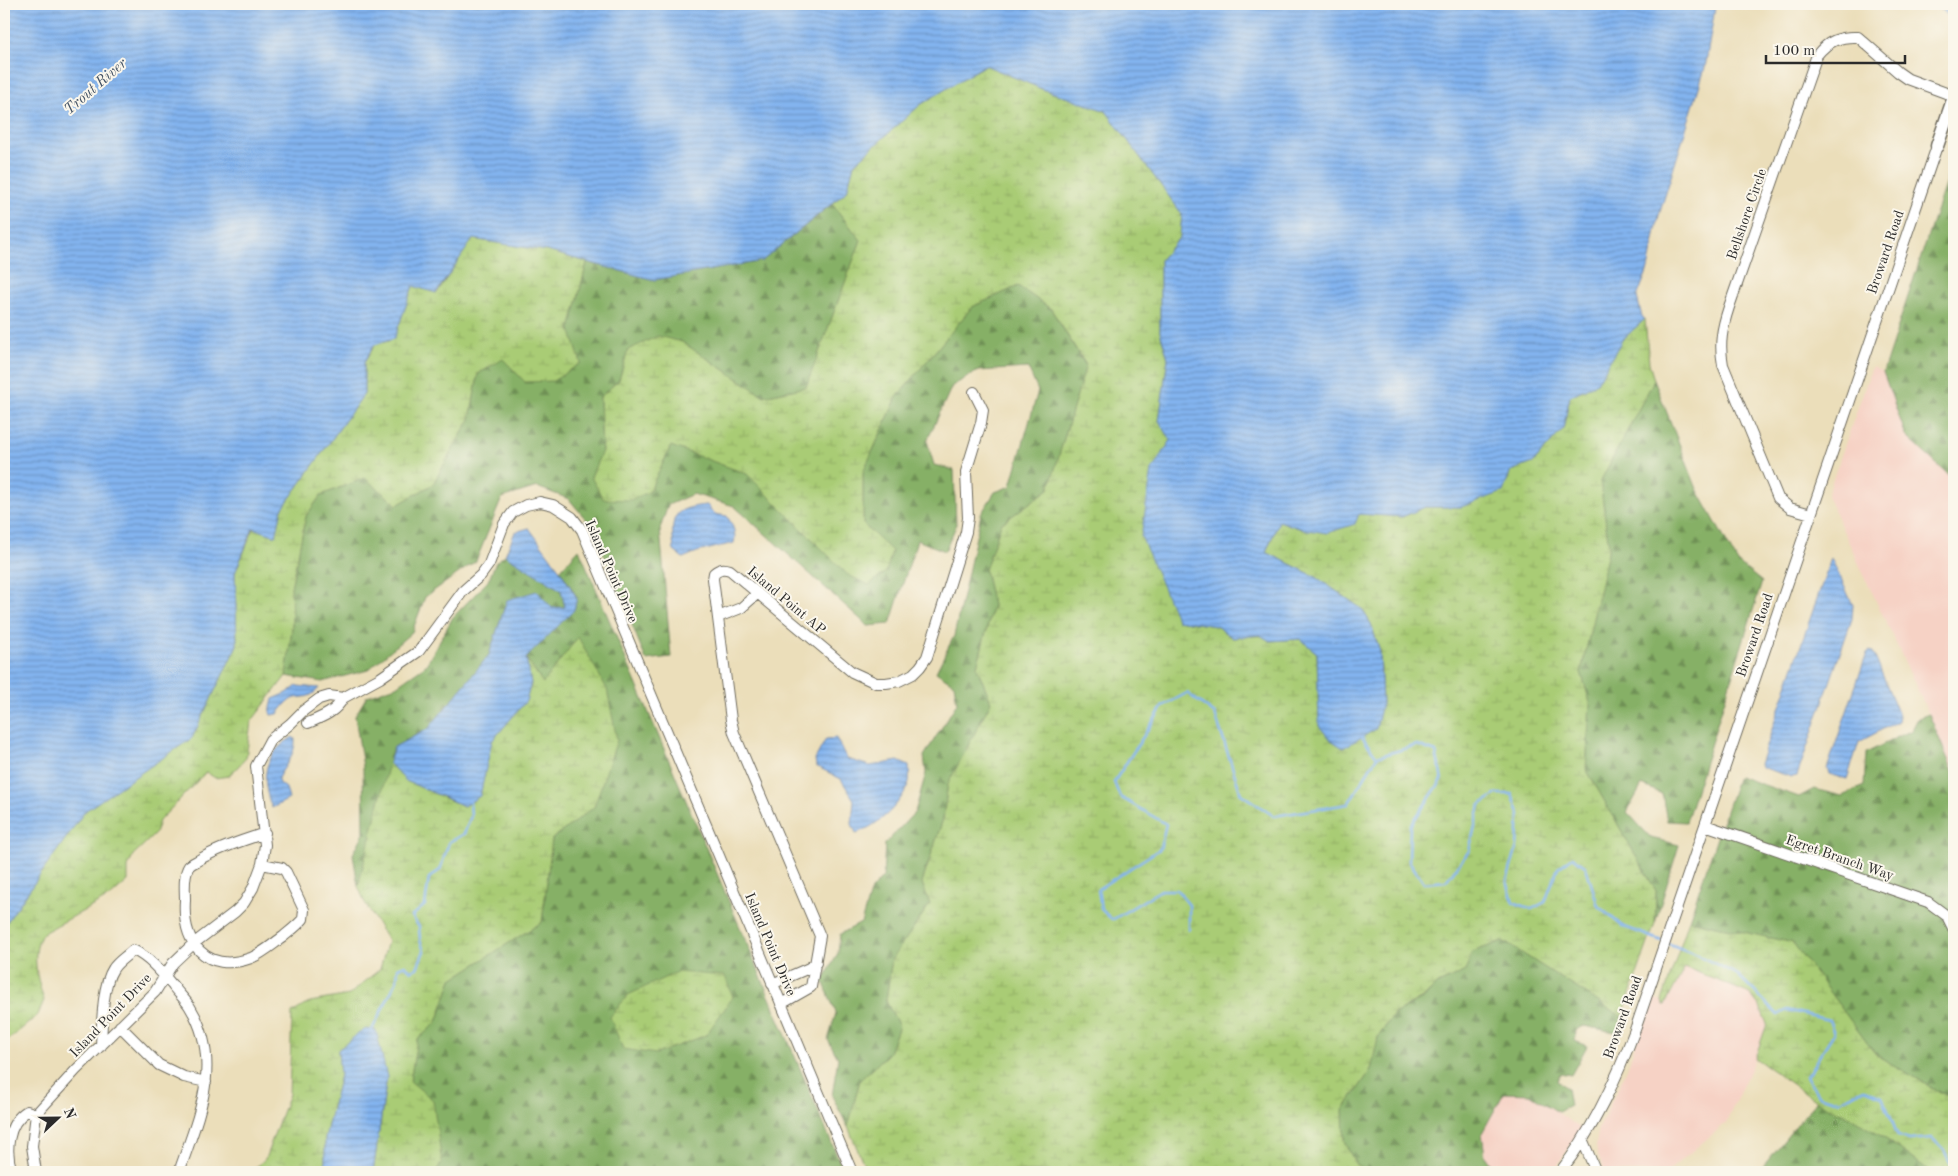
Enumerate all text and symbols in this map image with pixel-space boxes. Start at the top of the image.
scale bar [1766,32,1904,64]
text: 100 m [1773,44,1815,59]
water label: Trout River [62,56,130,118]
street label: Bellshore Circle [1725,167,1769,262]
street label: Broward Road [1865,209,1907,296]
street label: Island Point Drive [582,518,640,625]
street label: Island Point AP [745,564,828,637]
street label: Broward Road [1734,592,1776,679]
street label: Egret Branch Way [1784,833,1896,883]
street label: Island Point Drive [742,891,798,998]
street label: Island Point Drive [67,971,154,1060]
street label: Broward Road [1601,974,1645,1061]
north arrow [32,1094,82,1144]
text: N [61,1106,78,1121]

